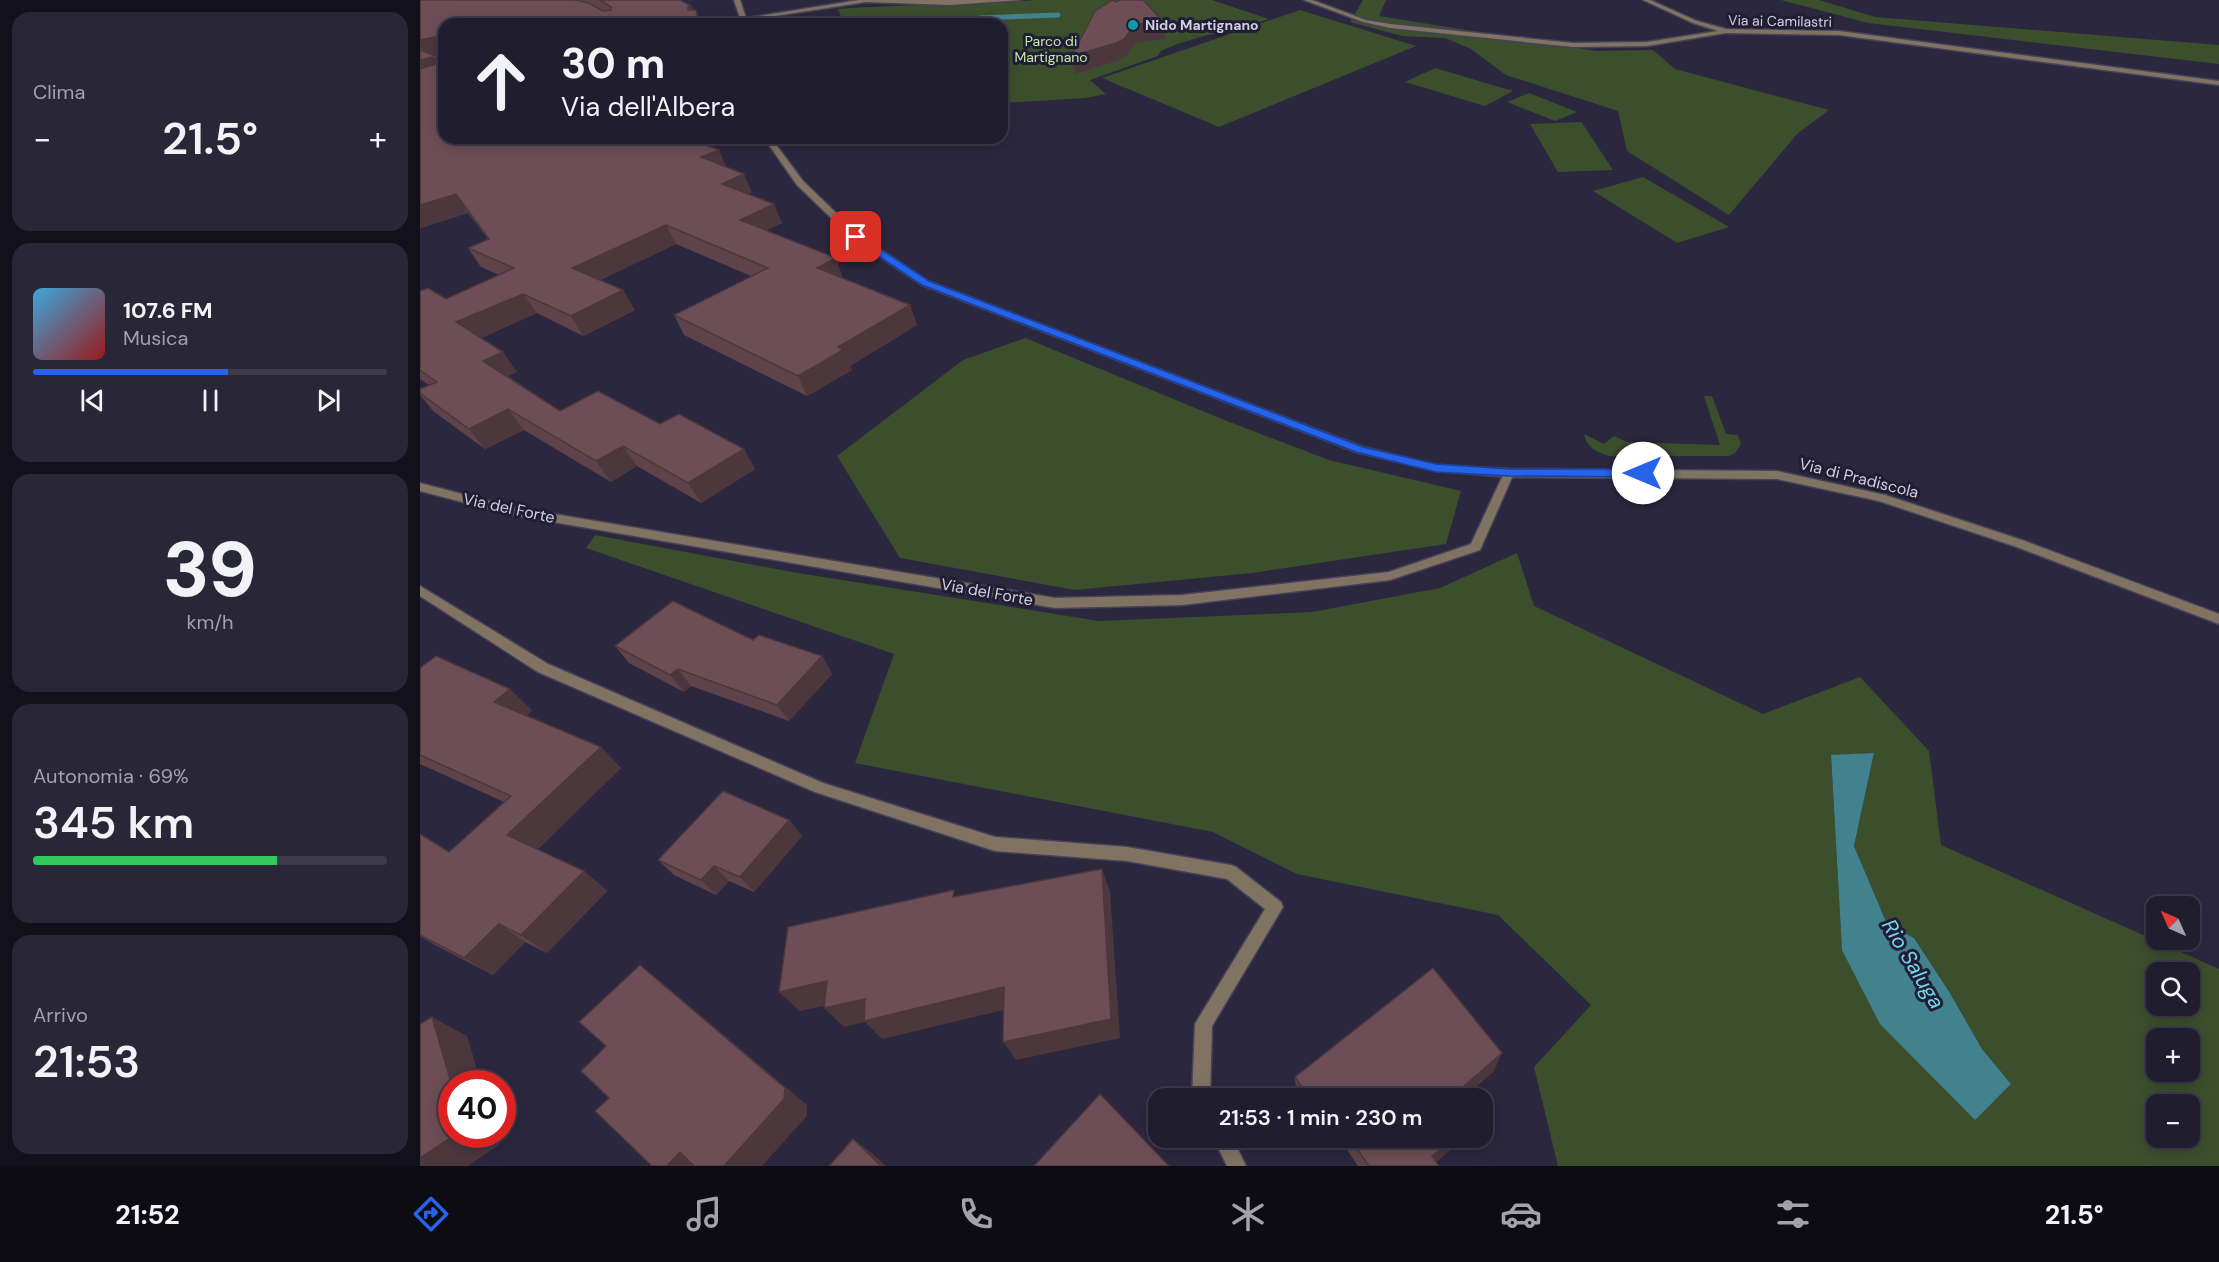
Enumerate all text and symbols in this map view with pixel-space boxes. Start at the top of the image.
street label: Via ai Camilastri [1728,11,1832,31]
place label: Nido Martignano [1145,16,1259,34]
marker: Nido Martignano [1126,18,1140,32]
park label: Parco di Martignano [1014,32,1088,66]
text: 30 m [561,36,665,91]
icon: ahead [462,42,540,120]
text: Clima [33,79,85,105]
text: Via dell'Albera [561,89,735,124]
text: 21.5° [162,109,258,168]
text: − [33,117,51,160]
text: + [369,117,387,160]
pin [830,211,881,262]
icon: arrive [839,220,872,253]
text: 107.6 FM [123,296,213,325]
text: Musica [123,325,188,351]
icon: previous [76,384,109,417]
icon: pause [194,384,227,417]
icon: next [312,384,345,417]
position arrow [1611,441,1675,505]
street label: Via di Pradiscola [1797,453,1921,503]
street label: Via del Forte [461,488,557,528]
text: 39 [163,519,257,620]
street label: Via del Forte [939,574,1035,610]
text: km/h [186,609,234,635]
text: Autonomia · 69% [33,763,189,789]
text: 345 km [33,793,194,852]
north arrow [2146,896,2200,950]
map controls [2146,896,2200,1148]
water label: Rio Saluga [1875,914,1951,1014]
button: search [2146,962,2200,1016]
text: Arrivo [33,1002,88,1028]
button: + [2146,1028,2200,1082]
text: 21:53 [33,1032,140,1091]
speed limit sign: 40 [438,1070,516,1148]
button: − [2146,1094,2200,1148]
text: 21:53 · 1 min · 230 m [1219,1103,1422,1132]
icon: directions [410,1193,452,1235]
icon: music [683,1193,725,1235]
icon: phone [955,1193,997,1235]
icon: climate [1227,1193,1269,1235]
icon: car [1500,1193,1542,1235]
icon: filters [1772,1193,1814,1235]
text: 21:52 [115,1197,180,1232]
text: 21.5° [2045,1197,2104,1232]

